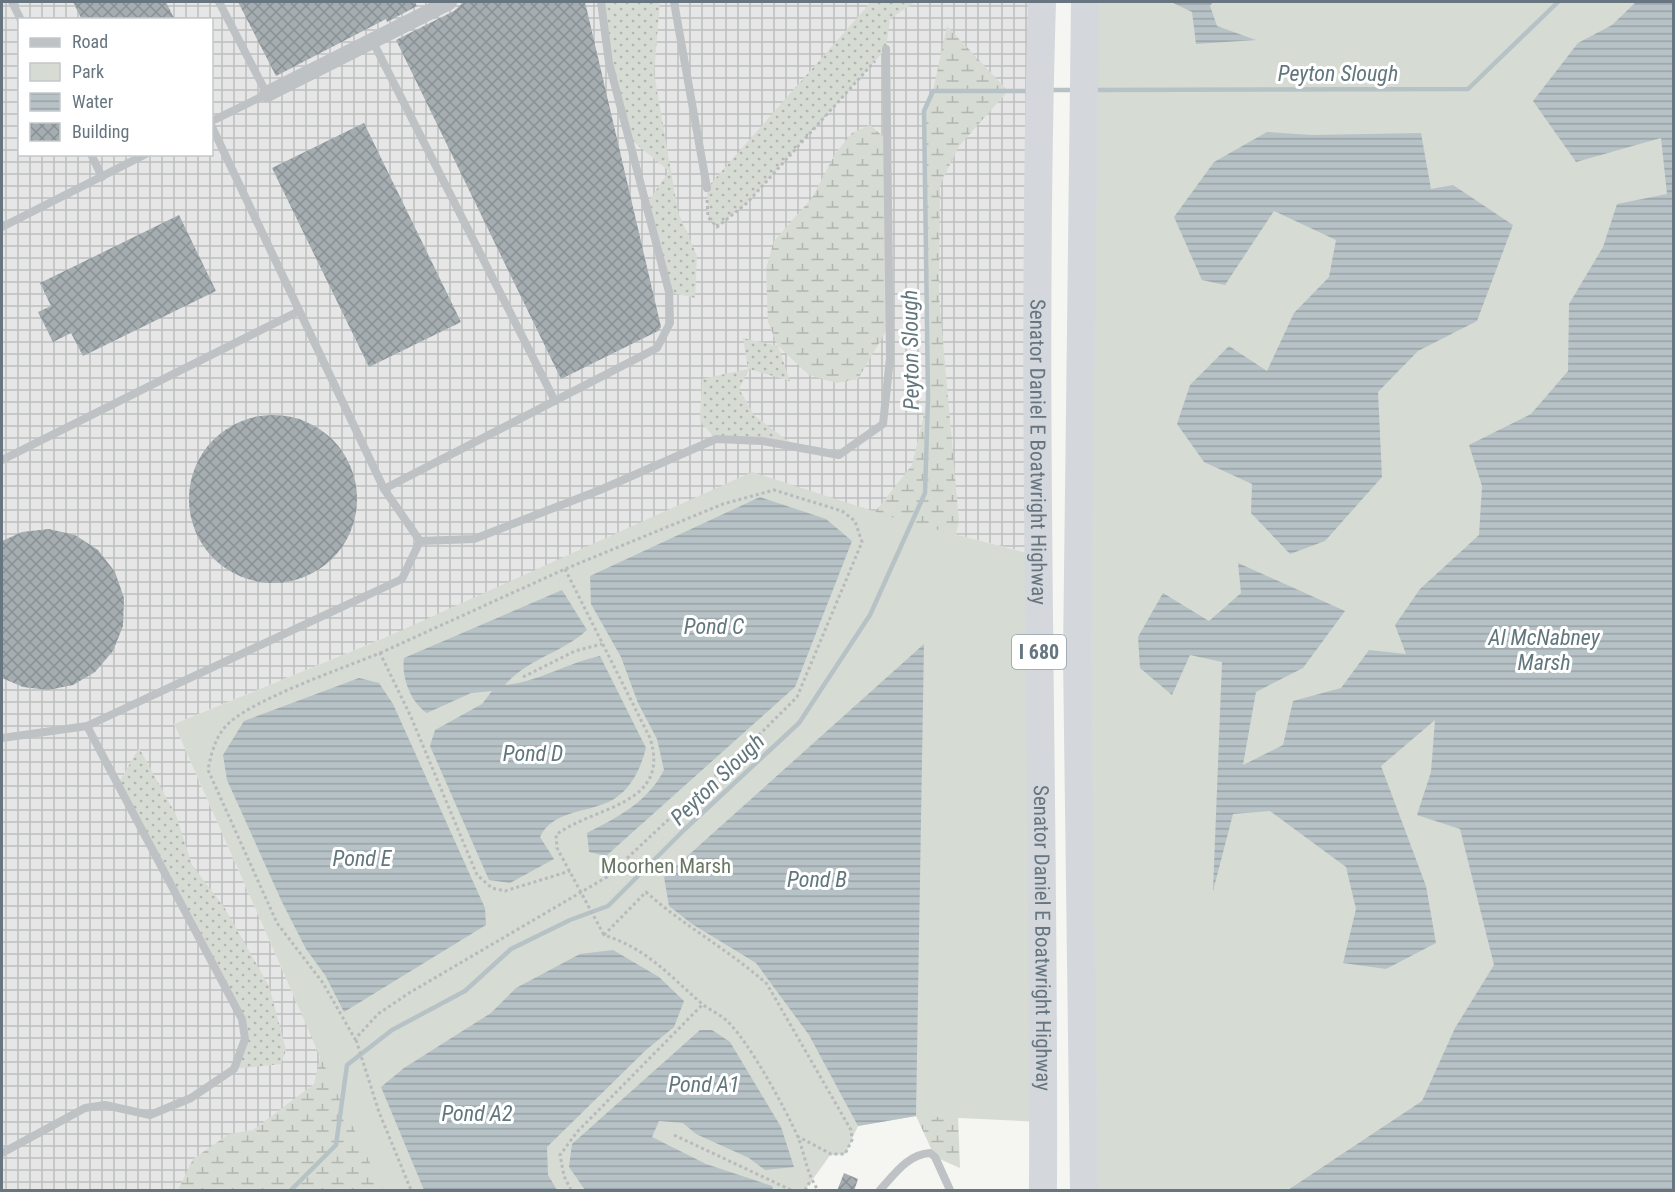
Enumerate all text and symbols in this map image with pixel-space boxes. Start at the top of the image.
legend [18,18,213,156]
text: Road [72,31,108,52]
text: Park [72,61,104,82]
water label: Peyton Slough [1278,61,1398,86]
text: Water [72,91,114,112]
text: Building [72,121,129,142]
water label: Peyton Slough [897,290,924,410]
street label: Senator Daniel E Boatwright Highway [1025,299,1051,605]
water label: Pond C [684,614,744,639]
water label: Al McNabney Marsh [1487,625,1601,675]
road number: I 680 [1012,635,1066,669]
water label: Peyton Slough [665,729,769,830]
water label: Pond D [503,741,563,766]
street label: Senator Daniel E Boatwright Highway [1029,785,1055,1091]
water label: Pond E [333,846,393,871]
park label: Moorhen Marsh [601,854,731,878]
water label: Pond B [787,867,847,892]
water label: Pond A1 [668,1072,740,1097]
water label: Pond A2 [441,1101,513,1126]

